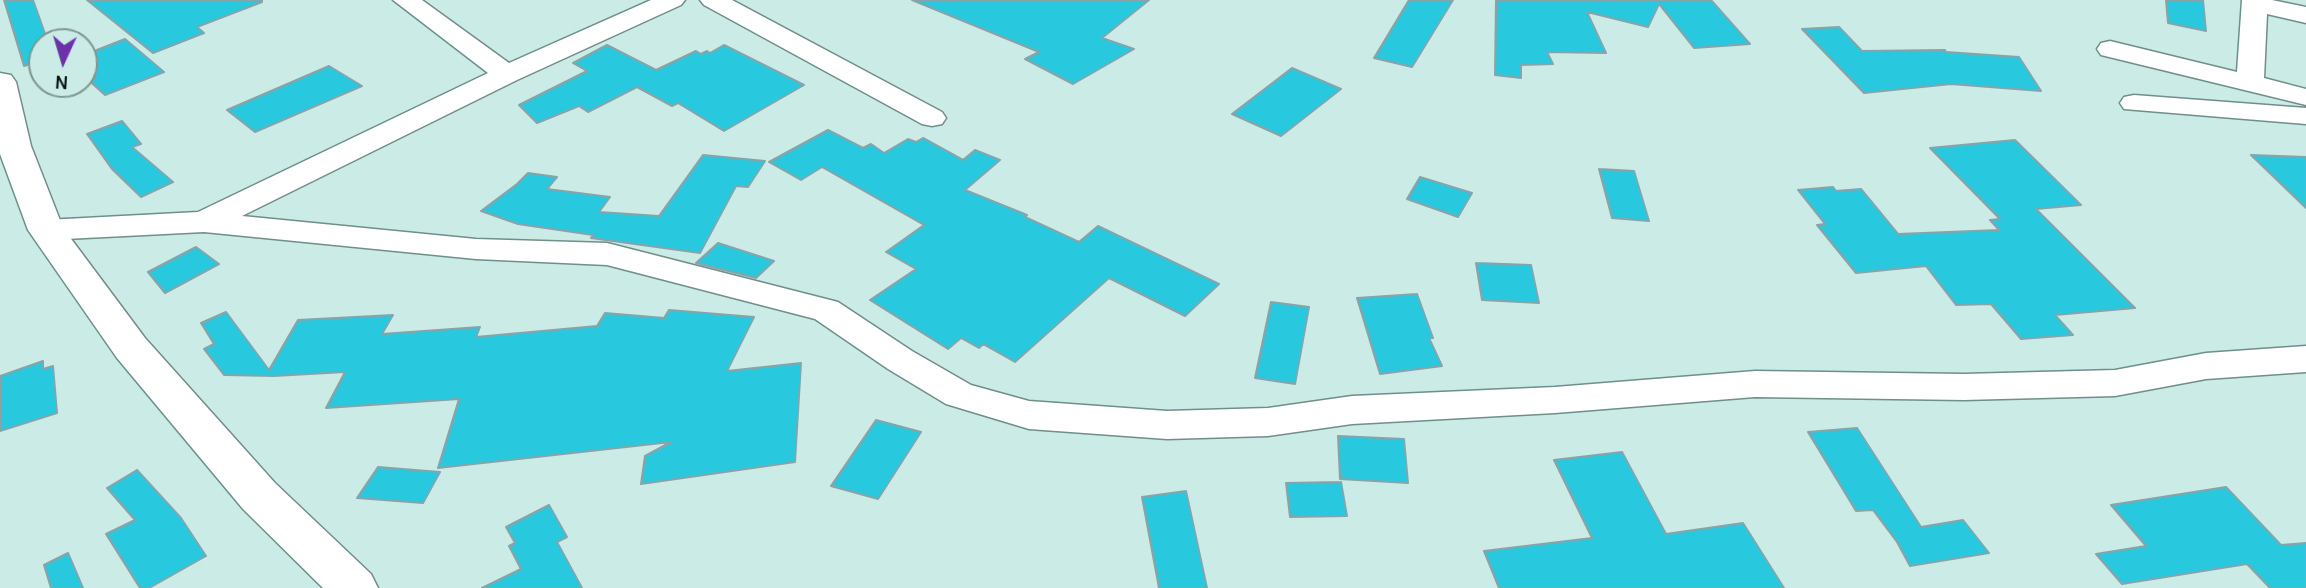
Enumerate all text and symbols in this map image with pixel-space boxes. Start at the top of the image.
north arrow [28,28,98,98]
text: N [54,71,69,93]

